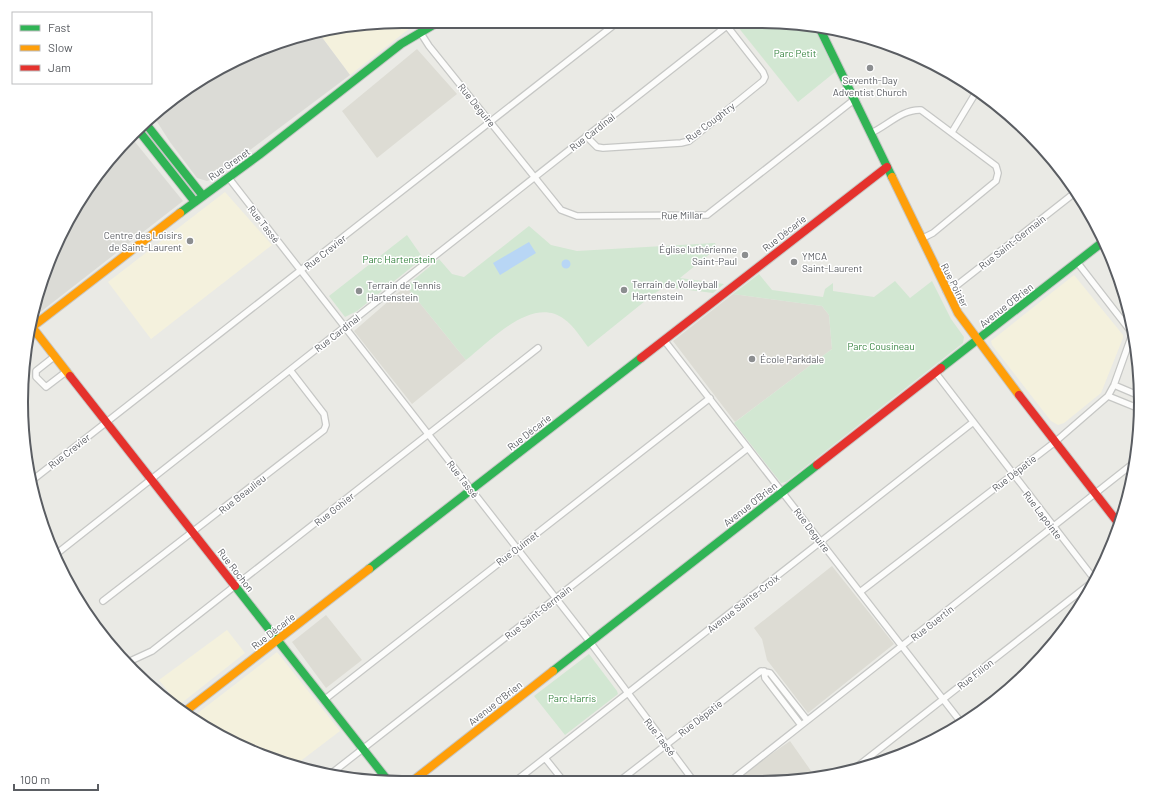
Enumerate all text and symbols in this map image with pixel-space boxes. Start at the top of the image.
legend [12,12,152,84]
text: Fast [48,20,71,34]
text: Slow [48,40,73,54]
park label: Parc Petit [774,47,817,59]
text: Jam [48,60,71,74]
marker: Seventh-Day Adventist Church [865,63,875,73]
place label: Seventh-Day Adventist Church [833,74,907,98]
street label: Rue Deguire [456,81,498,129]
street label: Rue Coughtry [683,99,737,144]
street label: Rue Cardinal [567,111,617,153]
street label: Rue Grenet [206,145,252,183]
street label: Rue Tassé [246,203,282,245]
street label: Rue Millar [661,209,703,221]
street label: Rue Décarie [760,212,808,254]
street label: Rue Saint-Germain [976,212,1048,272]
place label: Centre des Loisirs de Saint-Laurent [104,229,182,253]
street label: Rue Crevier [302,232,349,272]
marker: Centre des Loisirs de Saint-Laurent [185,236,195,246]
place label: Église luthérienne Saint-Paul [659,243,737,267]
marker: Église luthérienne Saint-Paul [740,250,750,260]
place label: YMCA Saint-Laurent [802,250,863,274]
park label: Parc Hartenstein [363,253,436,265]
marker: YMCA Saint-Laurent [789,257,799,267]
street label: Rue Poirier [939,261,971,309]
place label: Terrain de Volleyball Hartenstein [632,278,718,302]
place label: Terrain de Tennis Hartenstein [367,279,441,303]
street label: Avenue O'Brien [977,280,1035,330]
marker: Terrain de Volleyball Hartenstein [619,285,629,295]
marker: Terrain de Tennis Hartenstein [354,286,364,296]
street label: Rue Cardinal [312,312,362,354]
park label: Parc Cousineau [847,340,915,352]
place label: École Parkdale [760,353,824,365]
marker: École Parkdale [747,354,757,364]
street label: Rue Décarie [505,411,553,453]
street label: Rue Crevier [46,431,93,471]
street label: Rue Dépatie [990,452,1038,494]
street label: Rue Tassé [445,458,481,500]
street label: Rue Beaulieu [216,472,268,516]
street label: Avenue O'Brien [721,479,779,529]
street label: Rue Gohier [312,489,357,528]
street label: Rue Lapointe [1021,489,1065,541]
street label: Rue Deguire [791,505,833,555]
street label: Rue Ouimet [493,528,541,568]
street label: Rue Rochon [215,546,257,594]
street label: Avenue Sainte-Croix [705,571,781,635]
street label: Rue Saint-Germain [502,582,574,642]
street label: Rue Guertin [908,603,956,643]
street label: Rue Décarie [249,610,297,652]
street label: Rue Filion [954,656,996,692]
street label: Avenue O'Brien [466,678,524,728]
park label: Parc Harris [548,692,596,704]
street label: Rue Dépatie [676,697,724,739]
street label: Rue Tassé [642,716,678,758]
scale bar [14,766,98,792]
text: 100 m [20,772,50,786]

